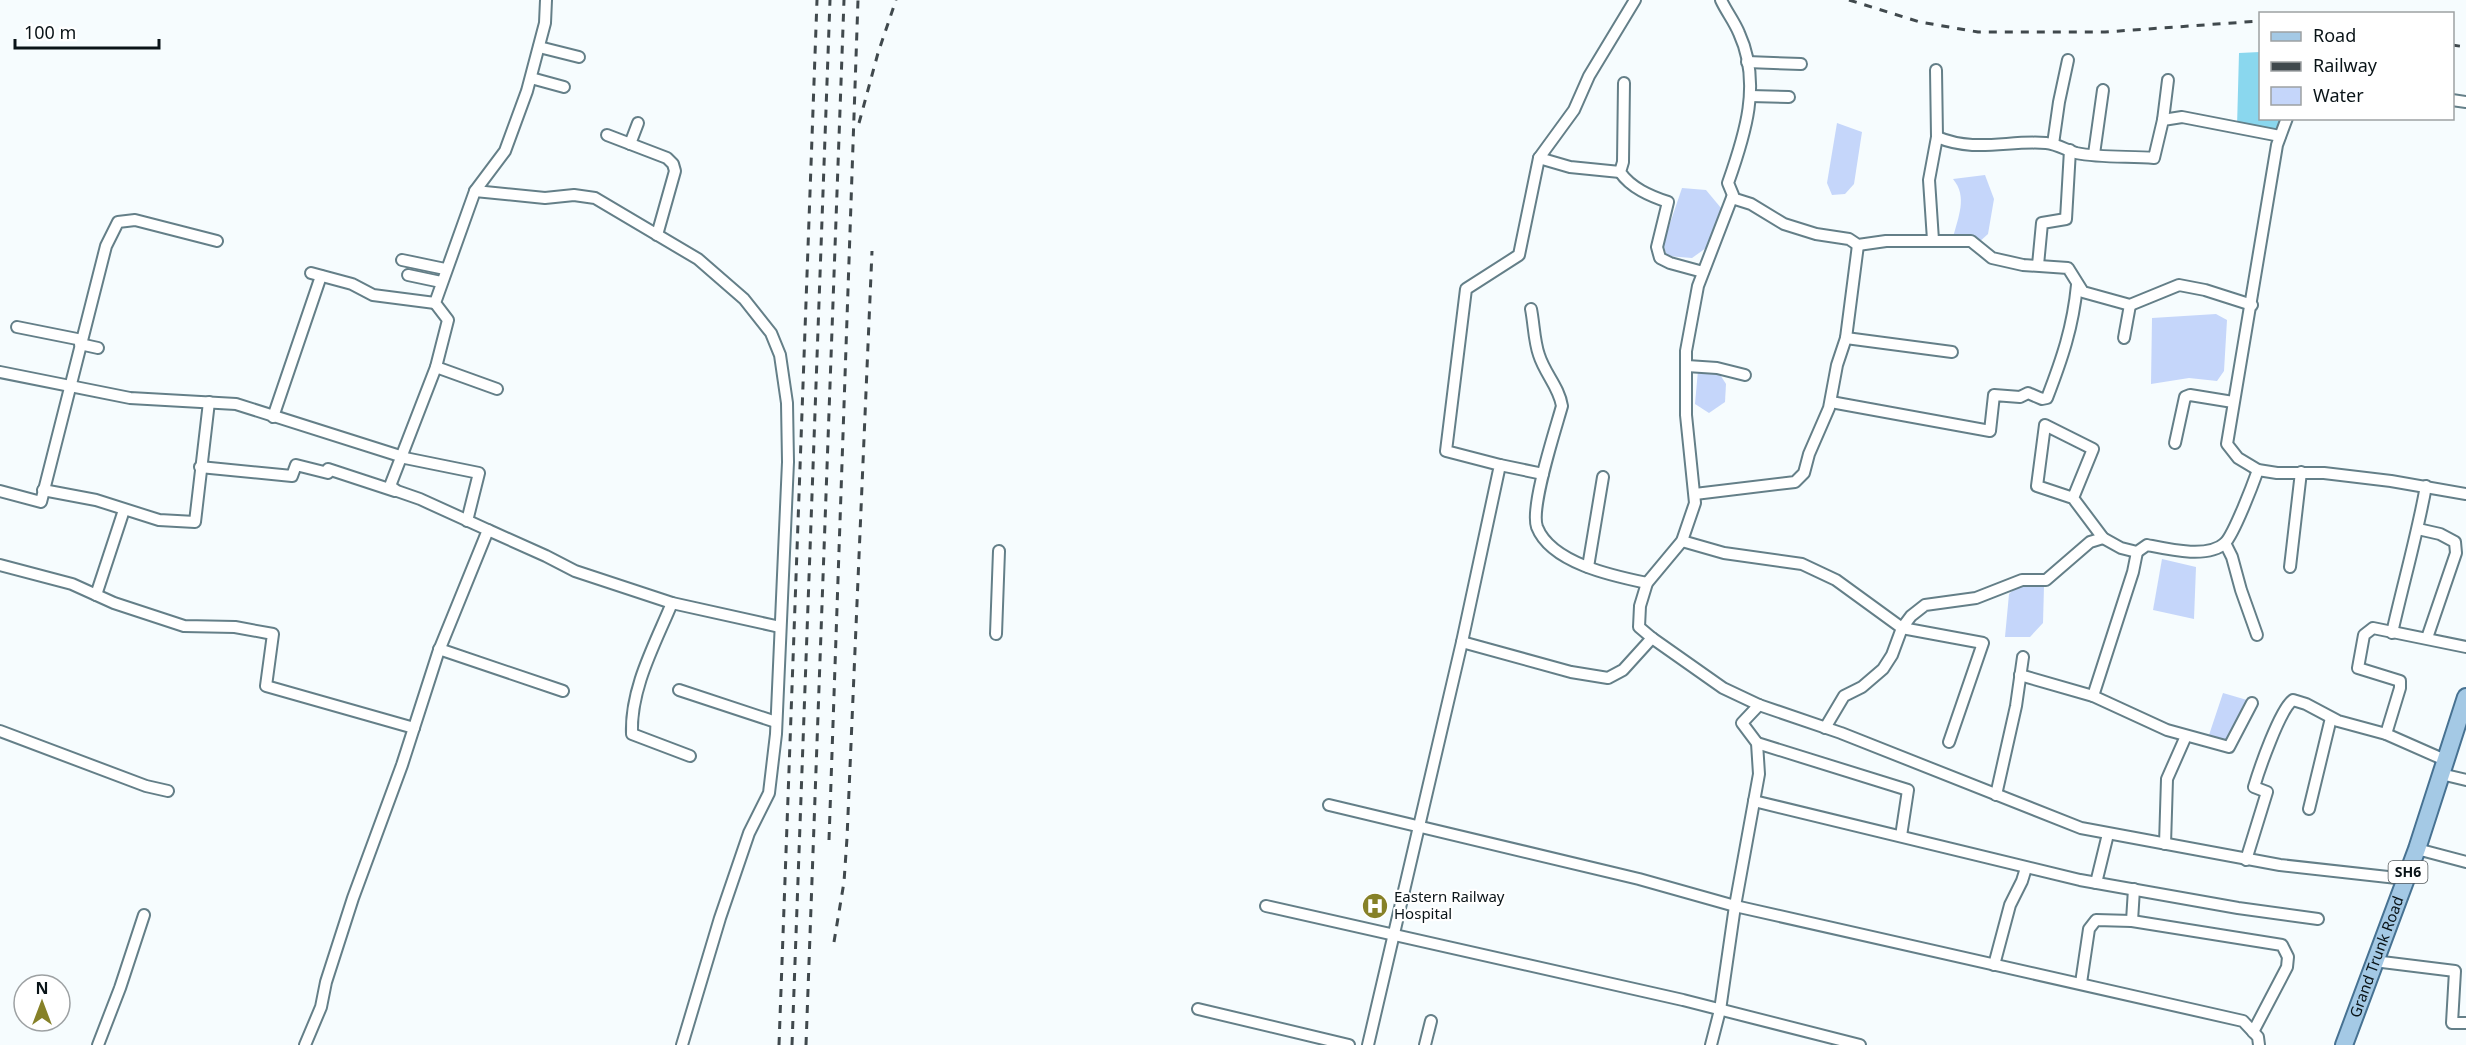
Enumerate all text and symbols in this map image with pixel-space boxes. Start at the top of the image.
scale bar [15,12,159,50]
legend [2259,12,2454,120]
text: 100 m [24,20,76,44]
text: Road [2313,23,2356,47]
text: Railway [2313,53,2378,77]
text: Water [2313,83,2364,107]
road number: SH6 [2388,861,2428,883]
place label: Eastern Railway Hospital [1394,886,1505,923]
hospital icon: Eastern Railway Hospital [1360,891,1390,921]
street label: Grand Trunk Road [2344,893,2408,1020]
north arrow [12,973,72,1033]
text: N [35,977,49,999]

